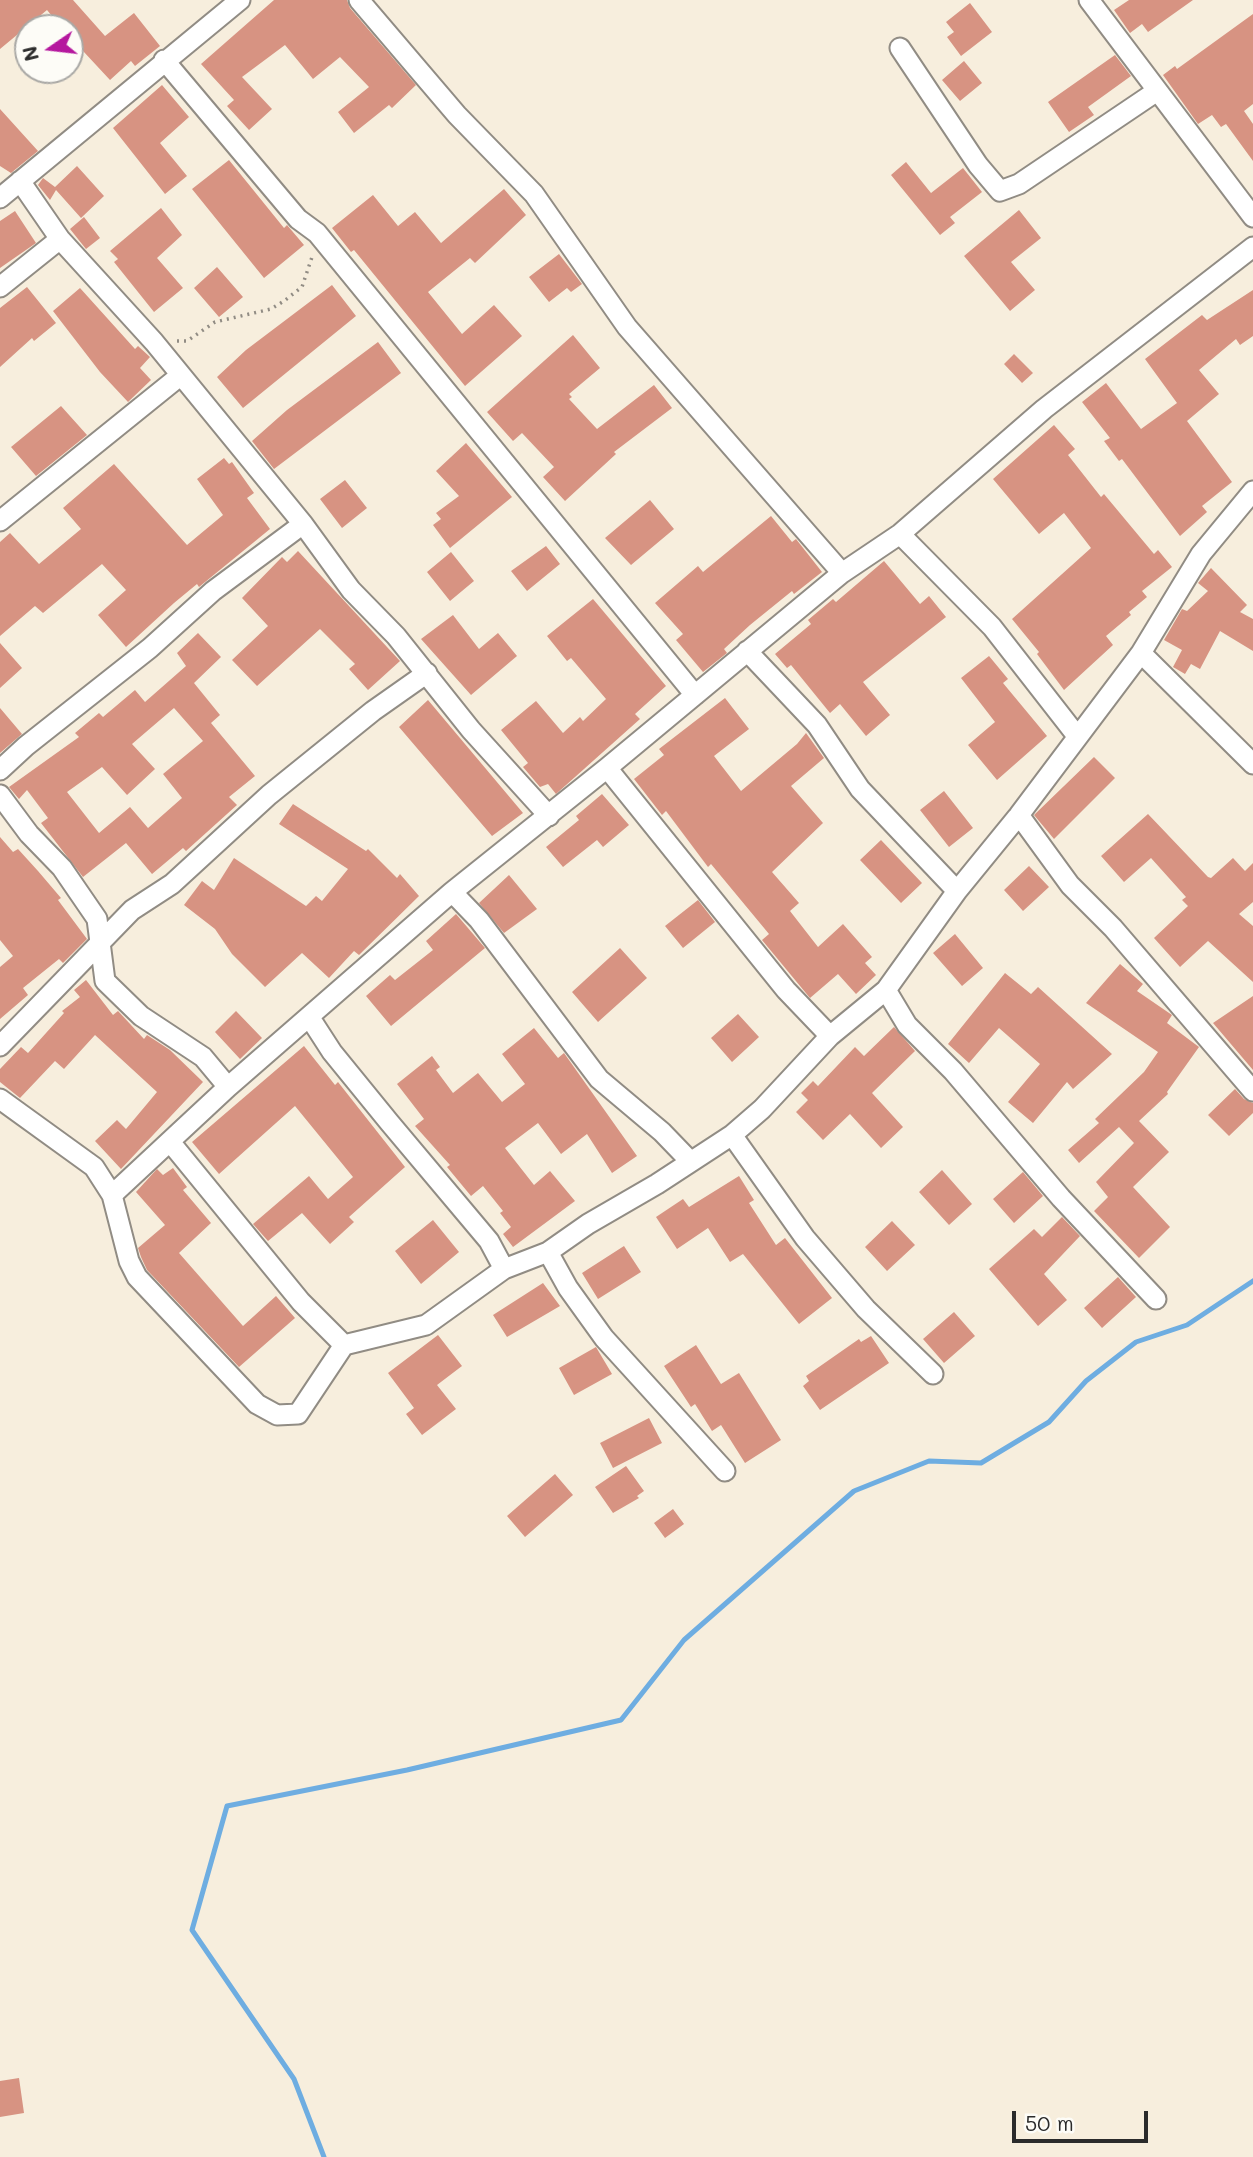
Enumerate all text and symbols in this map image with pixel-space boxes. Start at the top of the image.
north arrow [14,14,84,84]
text: N [16,44,44,64]
scale bar [1015,2098,1152,2142]
text: 50 m [1025,2109,1074,2136]

